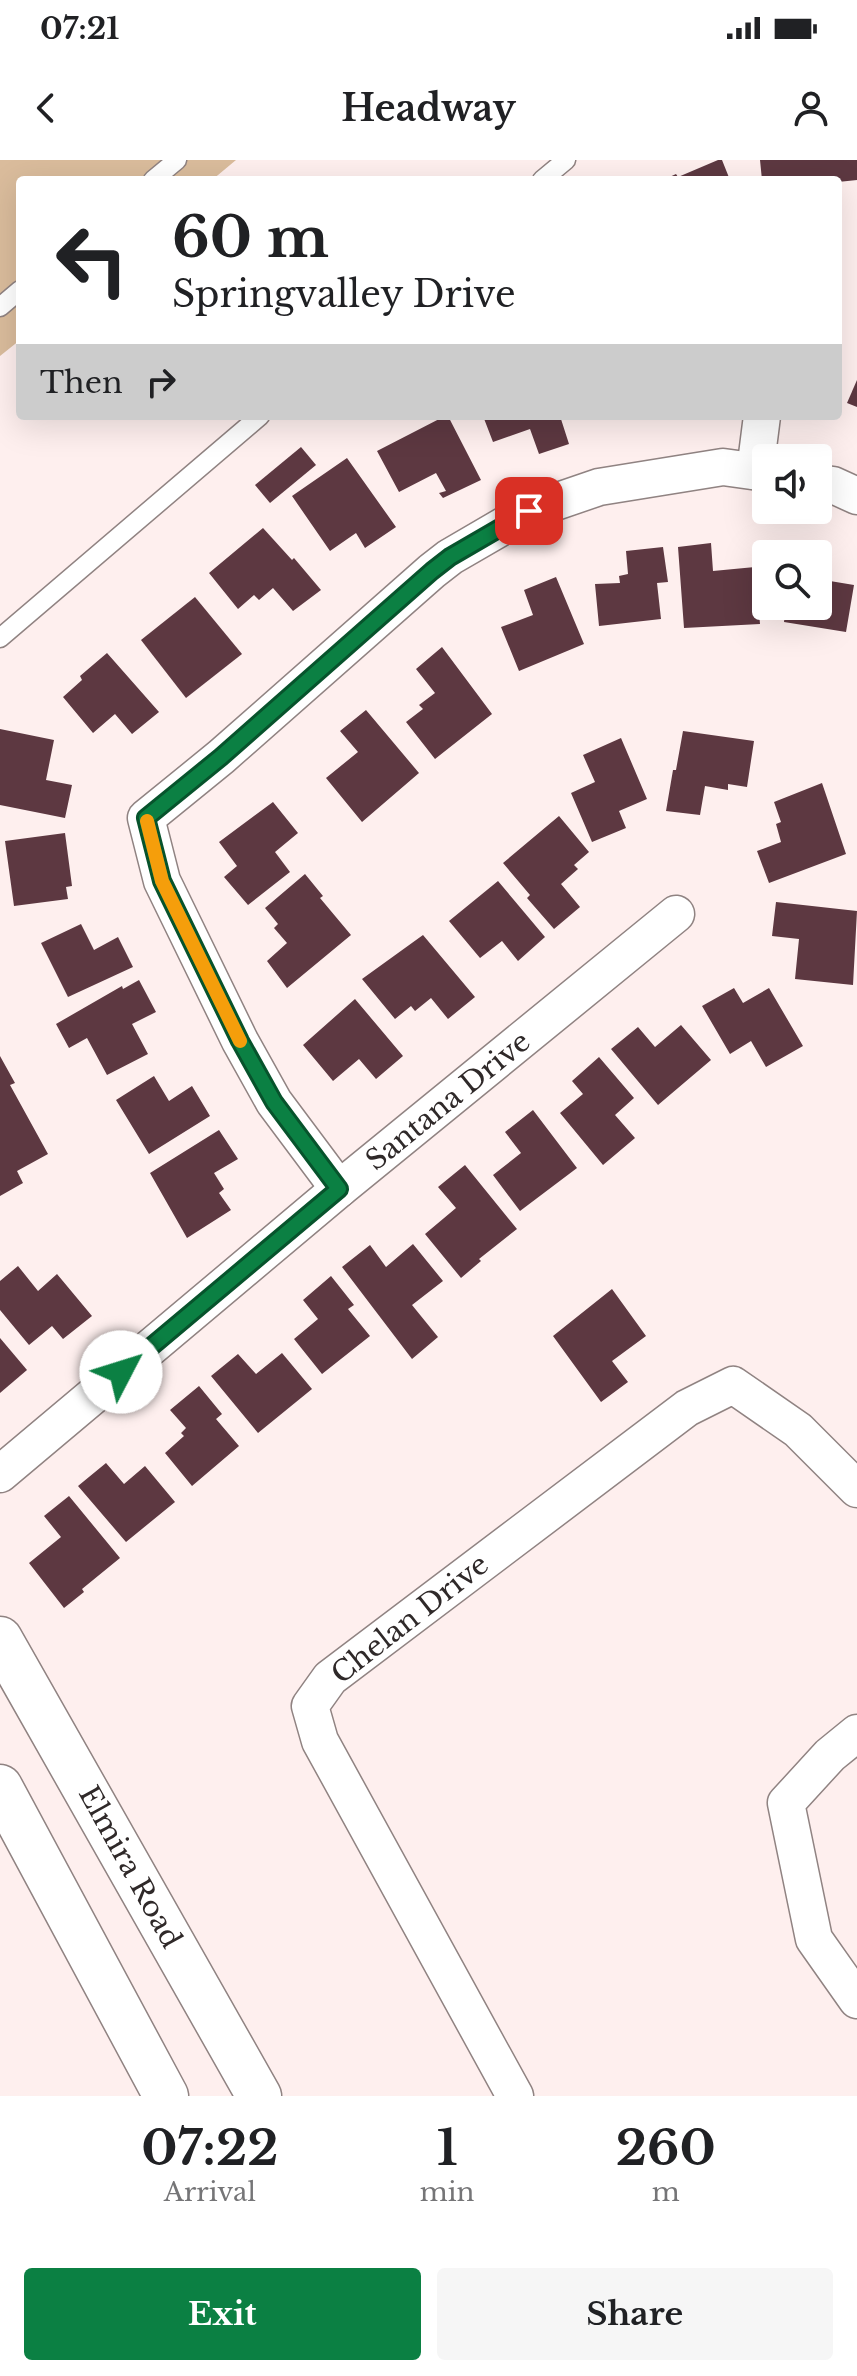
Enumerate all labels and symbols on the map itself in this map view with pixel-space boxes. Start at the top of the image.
pin [495,477,563,545]
street label: Santana Drive [359,1024,537,1178]
position arrow [79,1330,163,1414]
street label: Chelan Drive [324,1547,496,1691]
street label: Elmira Road [71,1780,189,1954]

